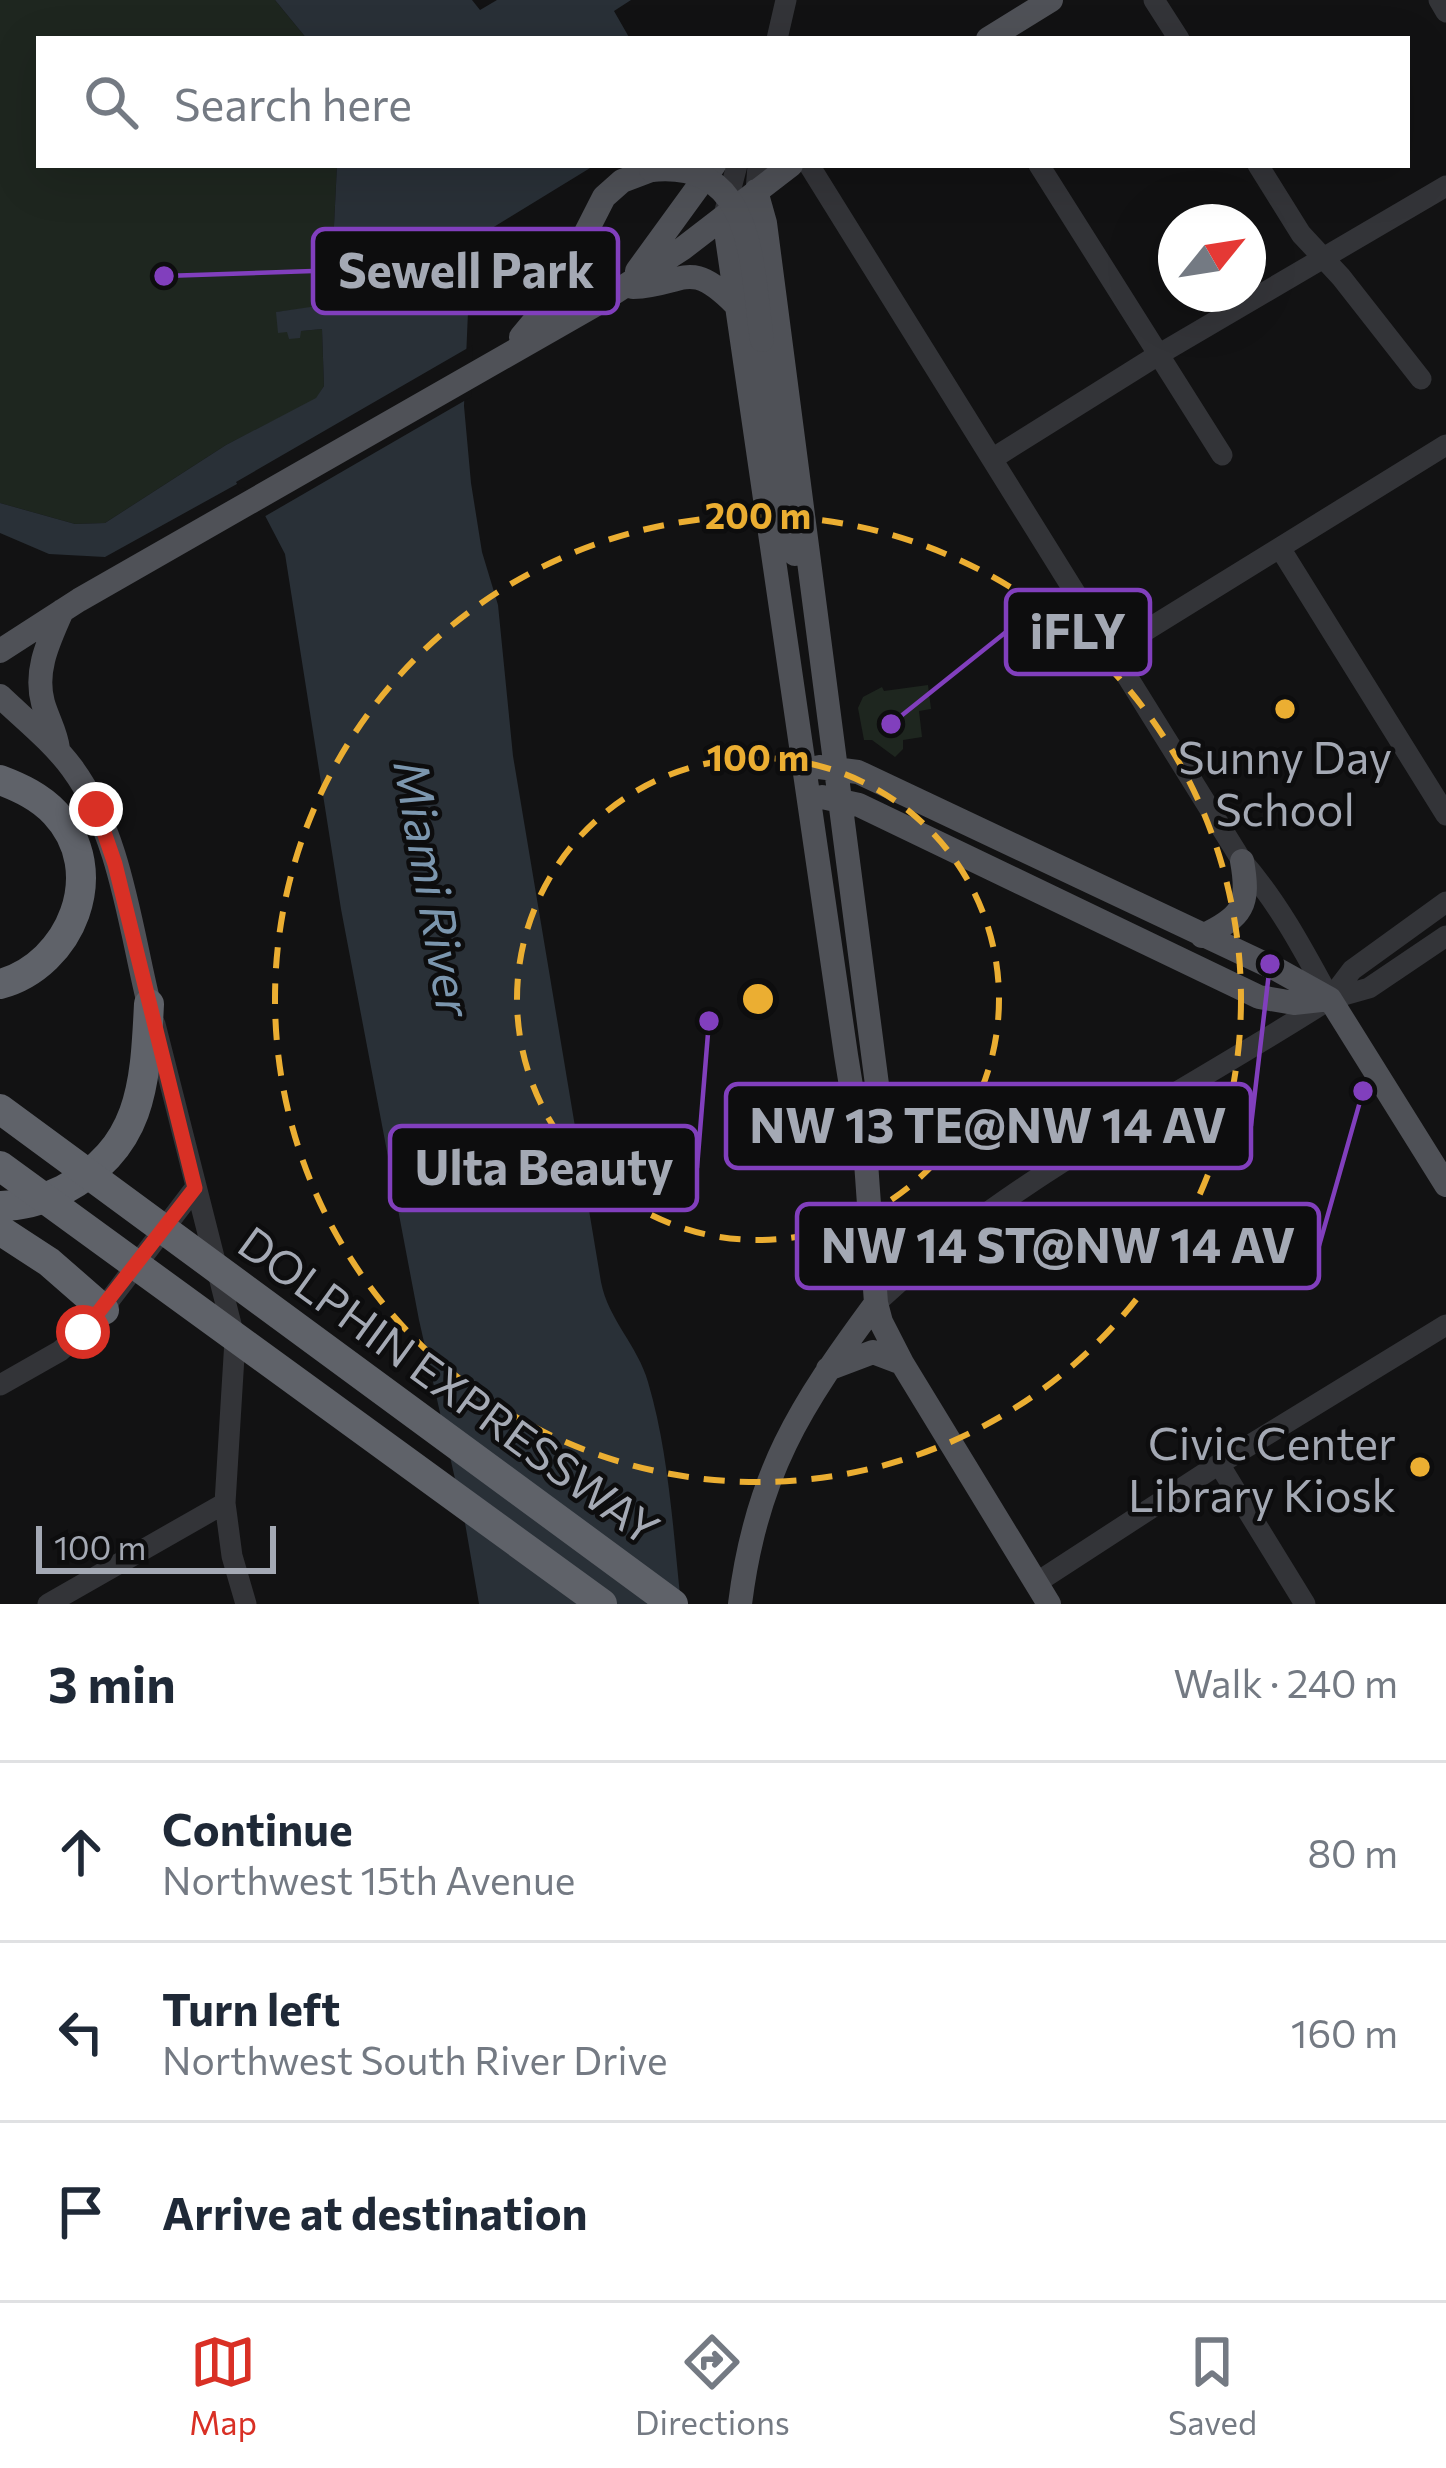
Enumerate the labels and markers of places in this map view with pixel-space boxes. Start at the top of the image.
callout: Sewell Park [313,229,618,313]
callout: iFLY [1006,590,1150,674]
marker: Sunny Day School [1272,696,1298,722]
place label: Sunny Day School [1178,728,1392,835]
centre of rings [737,978,779,1020]
callout: NW 13 TE@NW 14 AV [726,1084,1251,1168]
callout: Ulta Beauty [390,1126,697,1210]
callout: NW 14 ST@NW 14 AV [797,1204,1319,1288]
place label: Civic Center Library Kiosk [1128,1414,1396,1521]
marker: Civic Center Library Kiosk [1407,1454,1433,1480]

